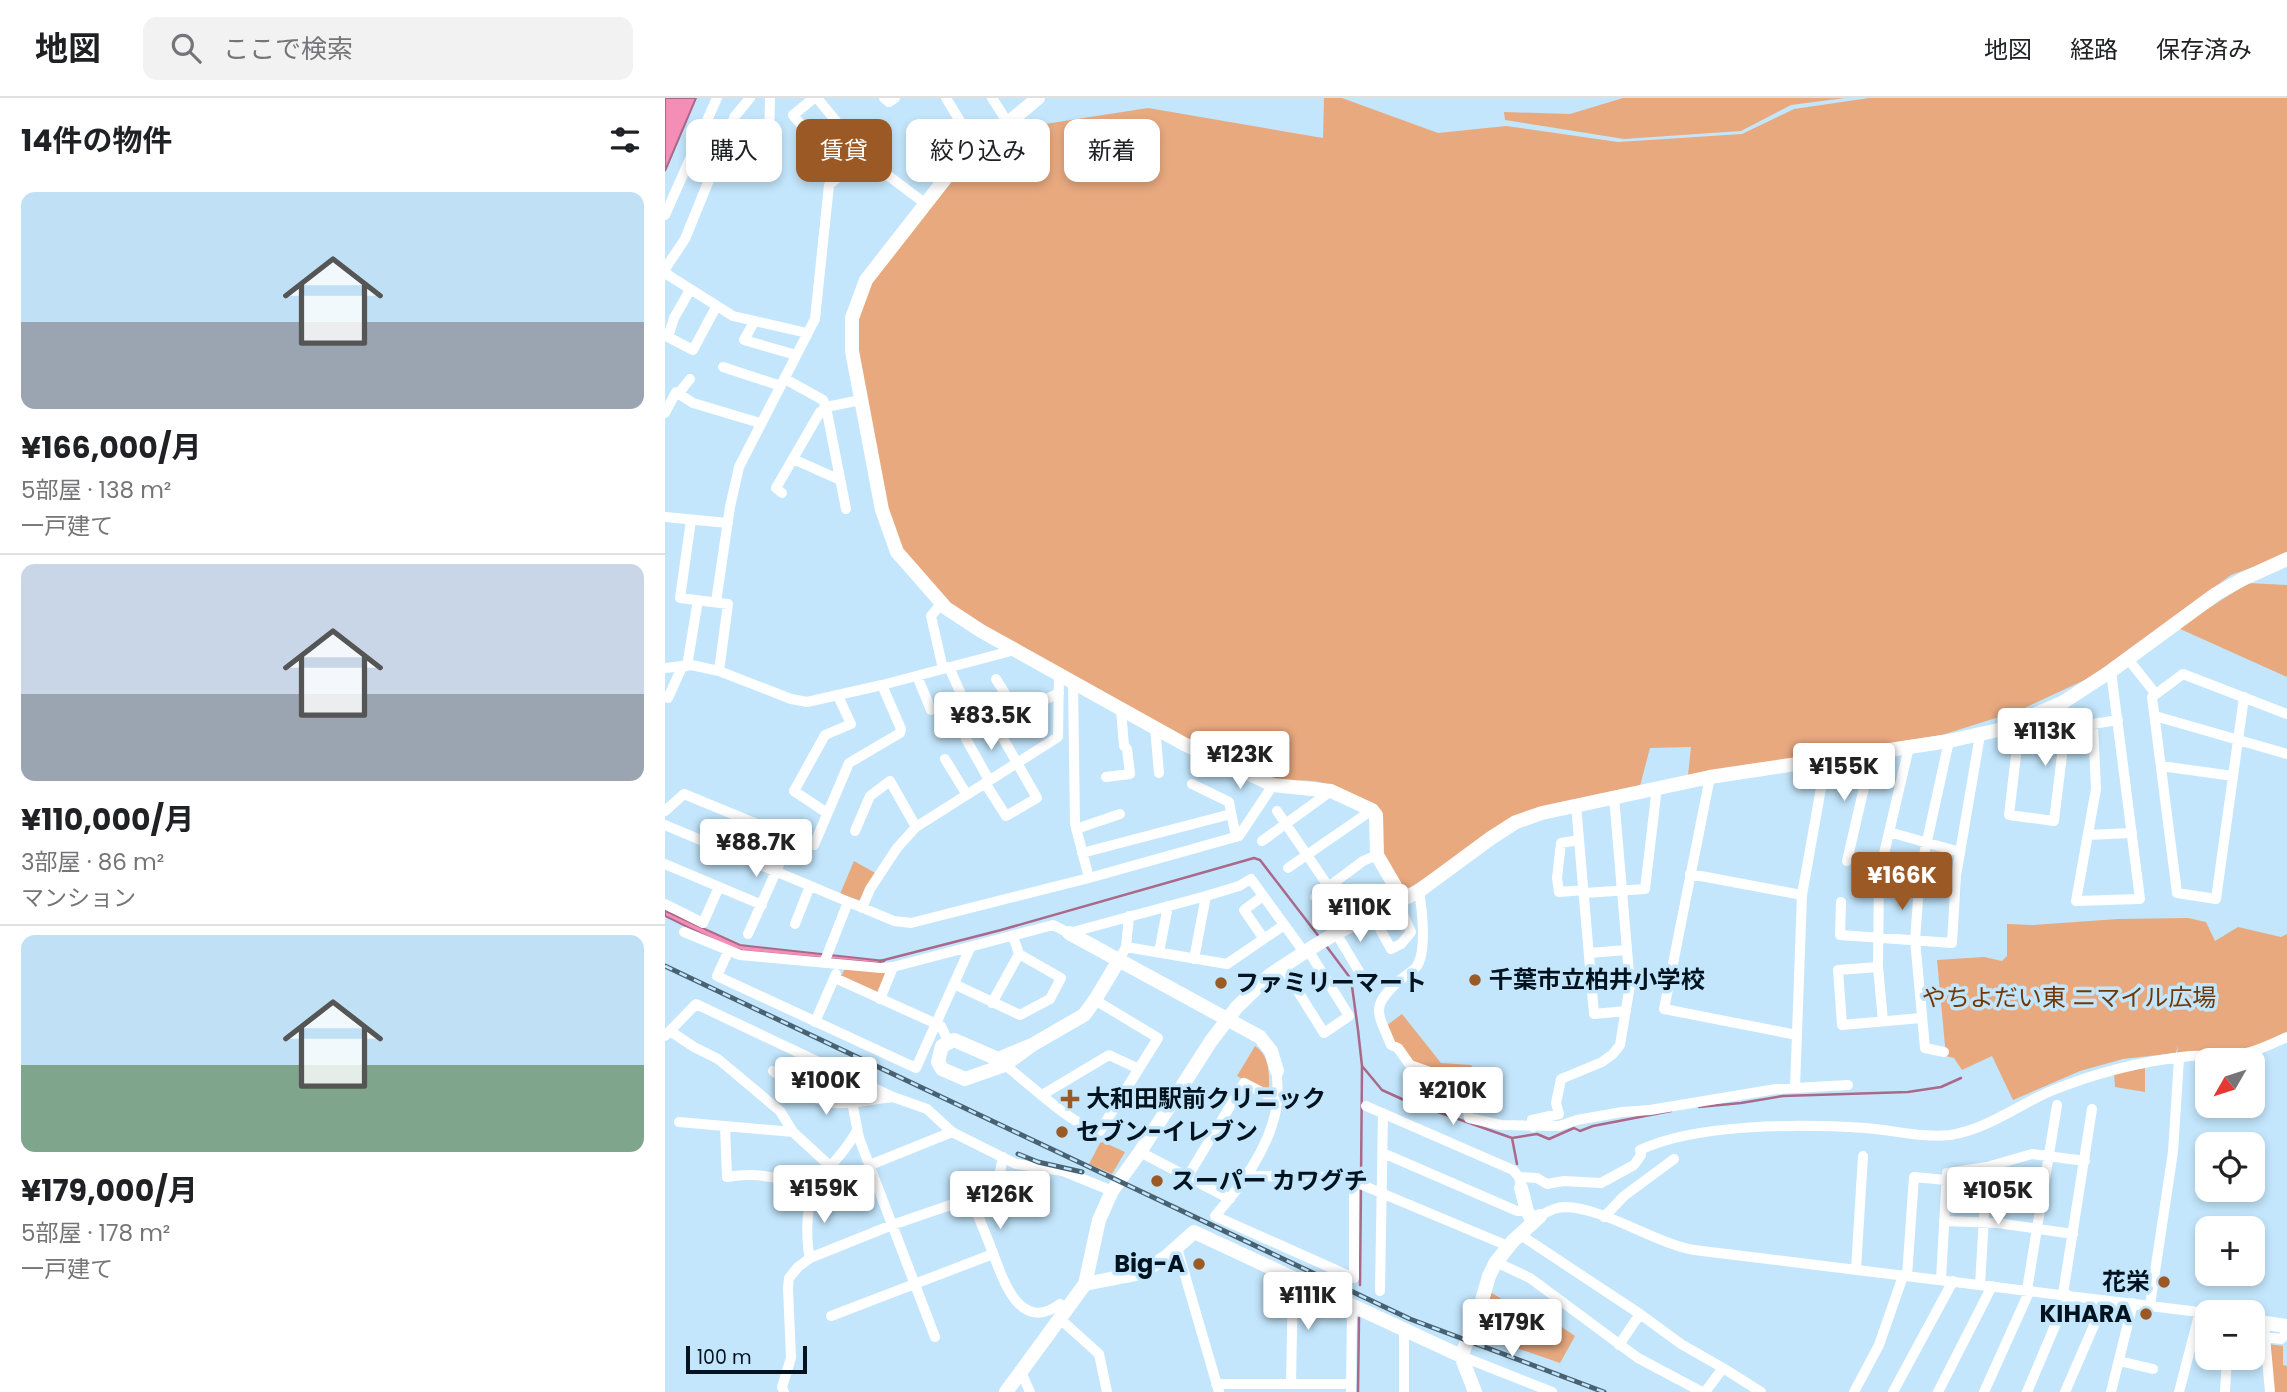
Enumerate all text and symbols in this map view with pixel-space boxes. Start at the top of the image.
search box [143,17,633,80]
text: 地図 [35,25,101,72]
icon: search [167,29,205,67]
text: ここで検索 [223,31,353,67]
text: 地図 [1984,33,2032,66]
text: 経路 [2070,33,2118,66]
text: 保存済み [2156,33,2252,66]
text: 14件の物件 [21,119,173,162]
chip: 購入 [686,119,782,182]
chip: 賃貸 [796,119,892,182]
chip: 絞り込み [906,119,1050,182]
chip: 新着 [1064,119,1160,182]
icon: filters [606,121,644,159]
icon: home [270,238,396,364]
text: ¥166,000/月 [21,426,202,469]
text: 5部屋 · 138 m² [21,474,171,506]
text: 一戸建て [21,510,113,542]
icon: home [270,610,396,736]
pin: ¥83.5K [934,692,1048,752]
text: ¥83.5K [950,699,1032,731]
pin: ¥113K [1996,708,2094,768]
text: ¥113K [2014,715,2076,747]
pin: ¥123K [1191,732,1289,791]
text: ¥123K [1206,738,1274,770]
pin: ¥155K [1795,744,1893,803]
text: ¥155K [1809,750,1879,782]
text: ¥110,000/月 [21,798,194,841]
pin: ¥88.7K [699,820,813,879]
text: ¥88.7K [716,826,796,858]
text: 3部屋 · 86 m² [21,846,164,878]
pin: ¥166K [1853,852,1951,912]
text: ¥166K [1867,859,1937,891]
text: マンション [21,882,136,914]
pin: ¥110K [1311,884,1409,944]
text: ¥110K [1328,891,1392,923]
place label: 千葉市立柏井小学校 [1489,963,1705,996]
place label: ファミリーマート [1235,966,1427,999]
marker: 千葉市立柏井小学校 [1467,972,1483,988]
marker: ファミリーマート [1213,975,1229,991]
icon: home [270,981,396,1107]
park label: やちよだい東 ニマイル広場 [1922,981,2216,1014]
north arrow [2195,1048,2265,1118]
map controls [2195,1048,2265,1370]
pin: ¥100K [777,1058,875,1117]
text: ¥100K [791,1064,861,1096]
pin: ¥210K [1404,1068,1502,1127]
text: ¥210K [1419,1074,1487,1106]
place label: 大和田駅前クリニック [1086,1082,1326,1115]
marker: 大和田駅前クリニック [1060,1089,1080,1109]
place label: セブン-イレブン [1076,1115,1258,1148]
marker: セブン-イレブン [1054,1124,1070,1140]
button: locate [2195,1132,2265,1202]
place label: スーパー カワグチ [1171,1164,1368,1197]
pin: ¥159K [775,1166,873,1225]
pin: ¥105K [1949,1168,2047,1227]
text: ¥179,000/月 [21,1169,198,1212]
text: ¥159K [789,1172,859,1204]
pin: ¥126K [951,1172,1049,1231]
marker: スーパー カワグチ [1149,1173,1165,1189]
text: ¥105K [1963,1174,2033,1206]
text: ¥126K [966,1178,1034,1210]
button: + [2195,1216,2265,1286]
text: 5部屋 · 178 m² [21,1217,170,1249]
place label: Big-A [1114,1247,1185,1280]
text: 一戸建て [21,1253,113,1285]
marker: Big-A [1191,1256,1207,1272]
place label: 花栄 [2102,1265,2150,1298]
pin: ¥111K [1259,1272,1357,1332]
marker: 花栄 [2156,1274,2172,1290]
text: ¥111K [1279,1279,1337,1311]
place label: KIHARA [2040,1297,2132,1330]
pin: ¥179K [1463,1300,1561,1359]
button: − [2195,1300,2265,1370]
text: ¥179K [1479,1306,1545,1338]
marker: KIHARA [2138,1306,2154,1322]
scale bar [686,1343,807,1375]
text: 100 m [697,1344,752,1371]

